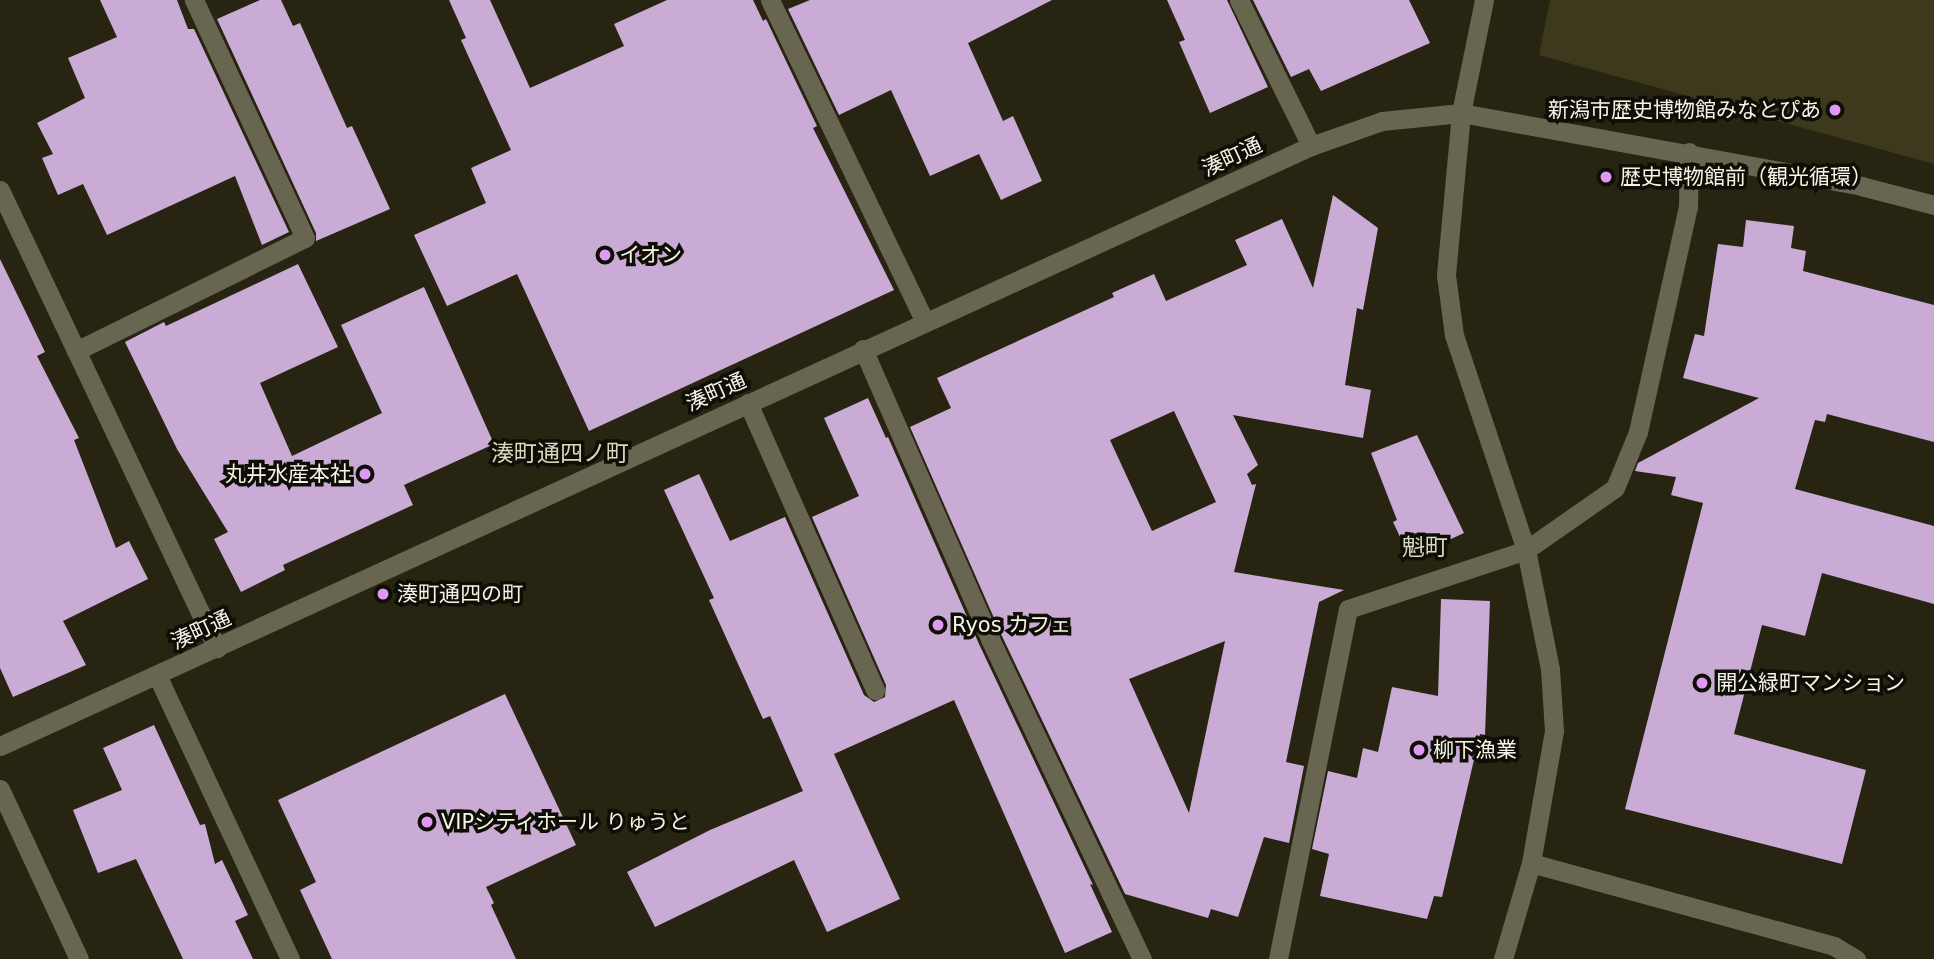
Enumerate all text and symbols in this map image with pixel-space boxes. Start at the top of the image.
place label: 新潟市歴史博物館みなとぴあ [1548,97,1821,123]
marker: 新潟市歴史博物館みなとぴあ [1827,102,1843,118]
street label: 湊町通 [1198,132,1266,182]
place label: 歴史博物館前（観光循環） [1620,164,1872,190]
marker: 歴史博物館前（観光循環） [1598,169,1614,185]
place label: イオン [619,242,682,268]
marker: イオン [597,247,613,263]
street label: 湊町通 [682,368,750,416]
district label: 湊町通四ノ町 [491,439,629,467]
place label: 丸井水産本社 [225,461,351,487]
marker: 丸井水産本社 [357,466,373,482]
district label: 魁町 [1402,533,1448,561]
place label: 湊町通四の町 [397,581,523,607]
marker: 湊町通四の町 [375,586,391,602]
street label: 湊町通 [167,605,235,655]
place label: Ryos カフェ [952,612,1071,638]
marker: Ryos カフェ [930,617,946,633]
place label: 開公緑町マンション [1716,670,1905,696]
marker: 開公緑町マンション [1694,675,1710,691]
place label: 柳下漁業 [1433,737,1517,763]
marker: 柳下漁業 [1411,742,1427,758]
place label: VIPシティホール りゅうと [441,809,691,835]
marker: VIPシティホール りゅうと [419,814,435,830]

